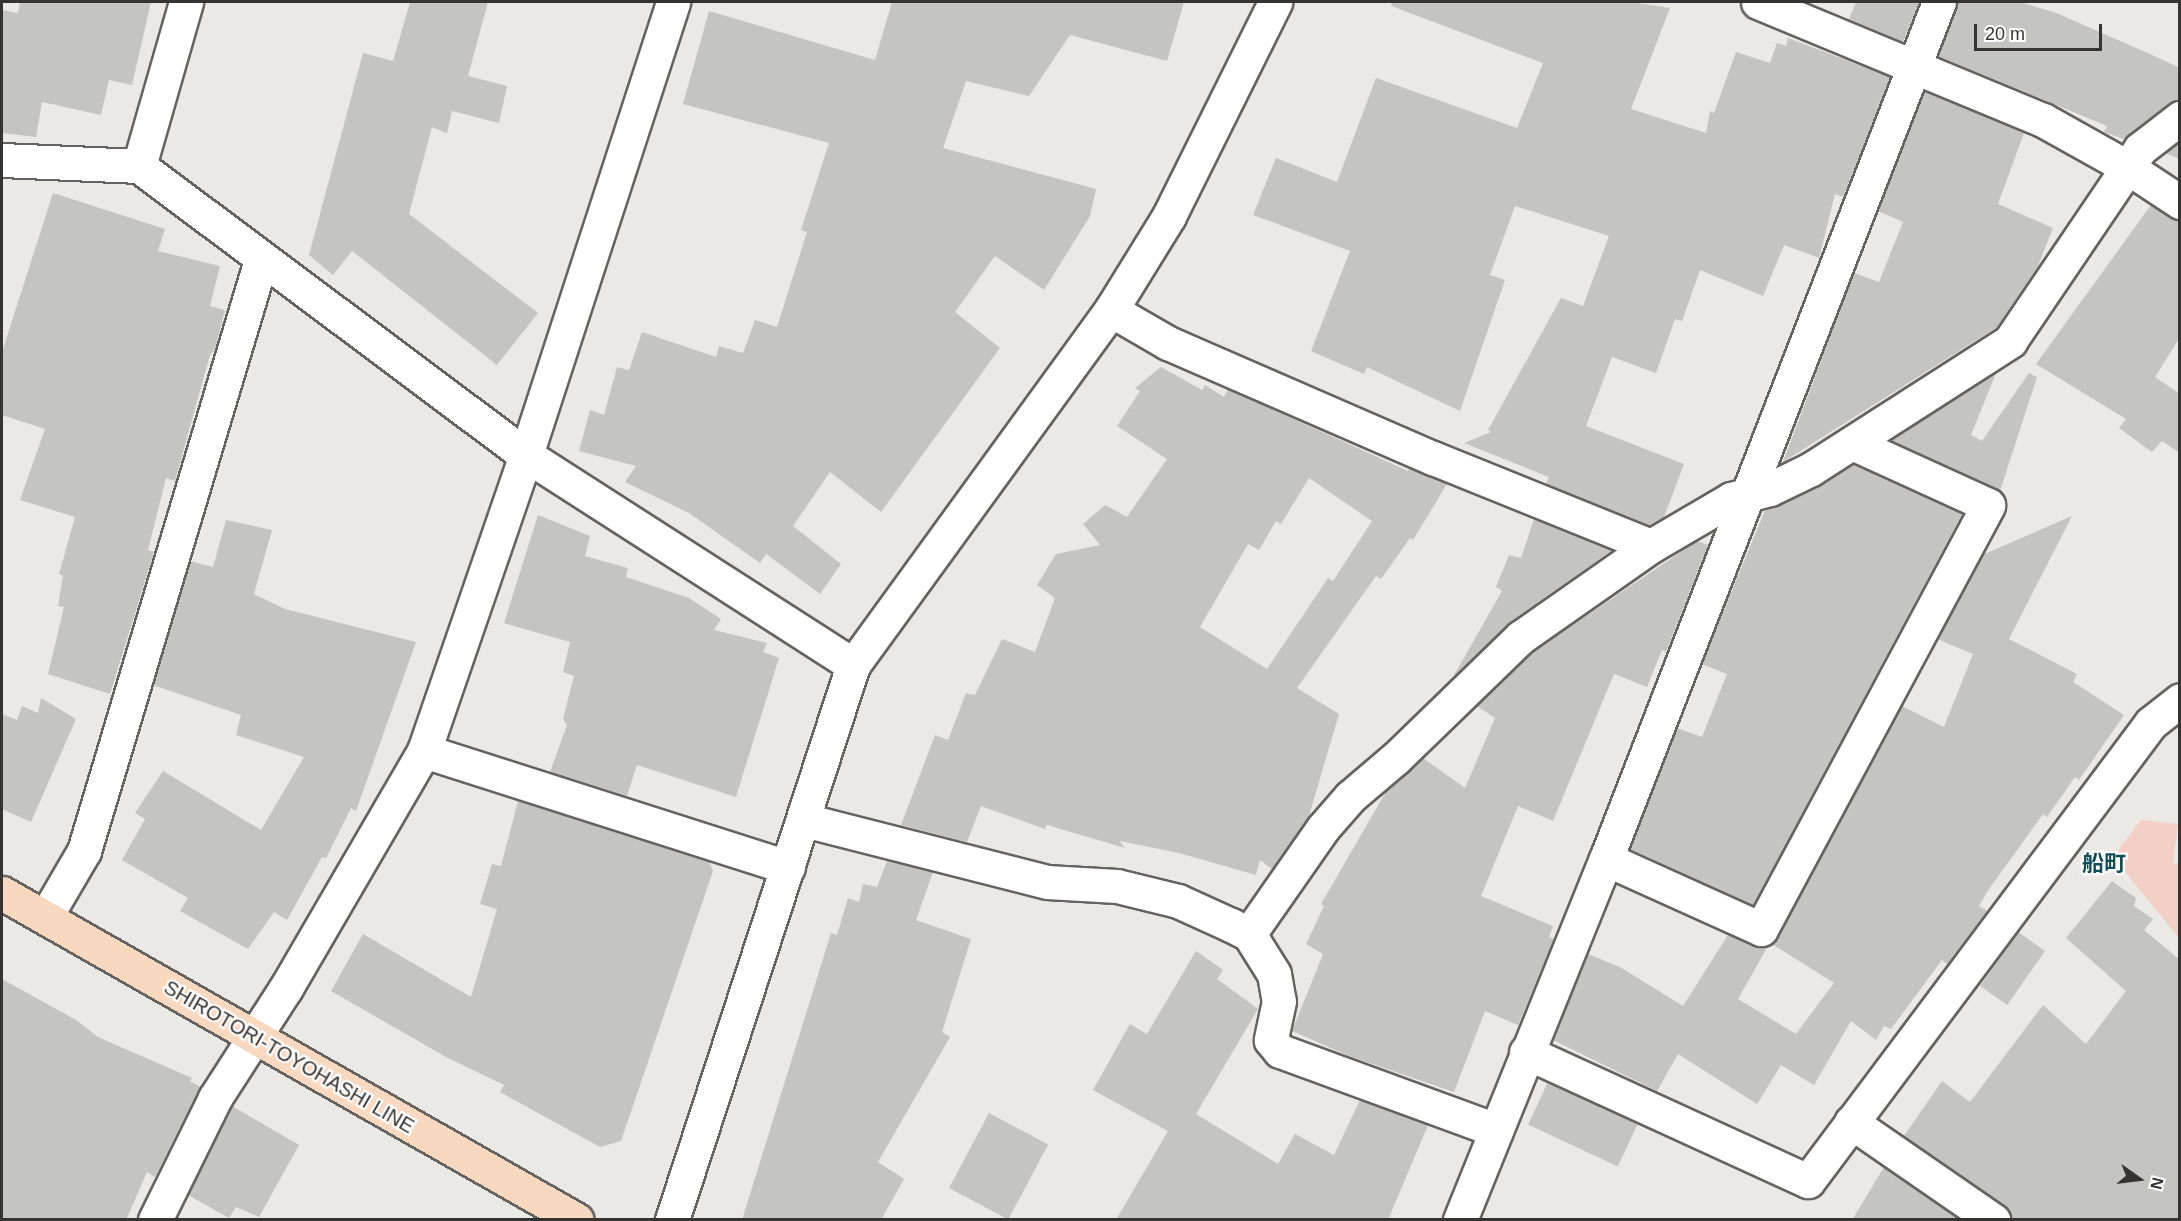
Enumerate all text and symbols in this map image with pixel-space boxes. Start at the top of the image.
scale bar [1977,12,2104,50]
text: 20 m [1985,24,2025,44]
district label: 船町 [2082,851,2126,877]
street label: SHIROTORI-TOYOHASHI LINE [160,975,418,1139]
north arrow [2109,1149,2169,1209]
text: N [2147,1176,2167,1191]

